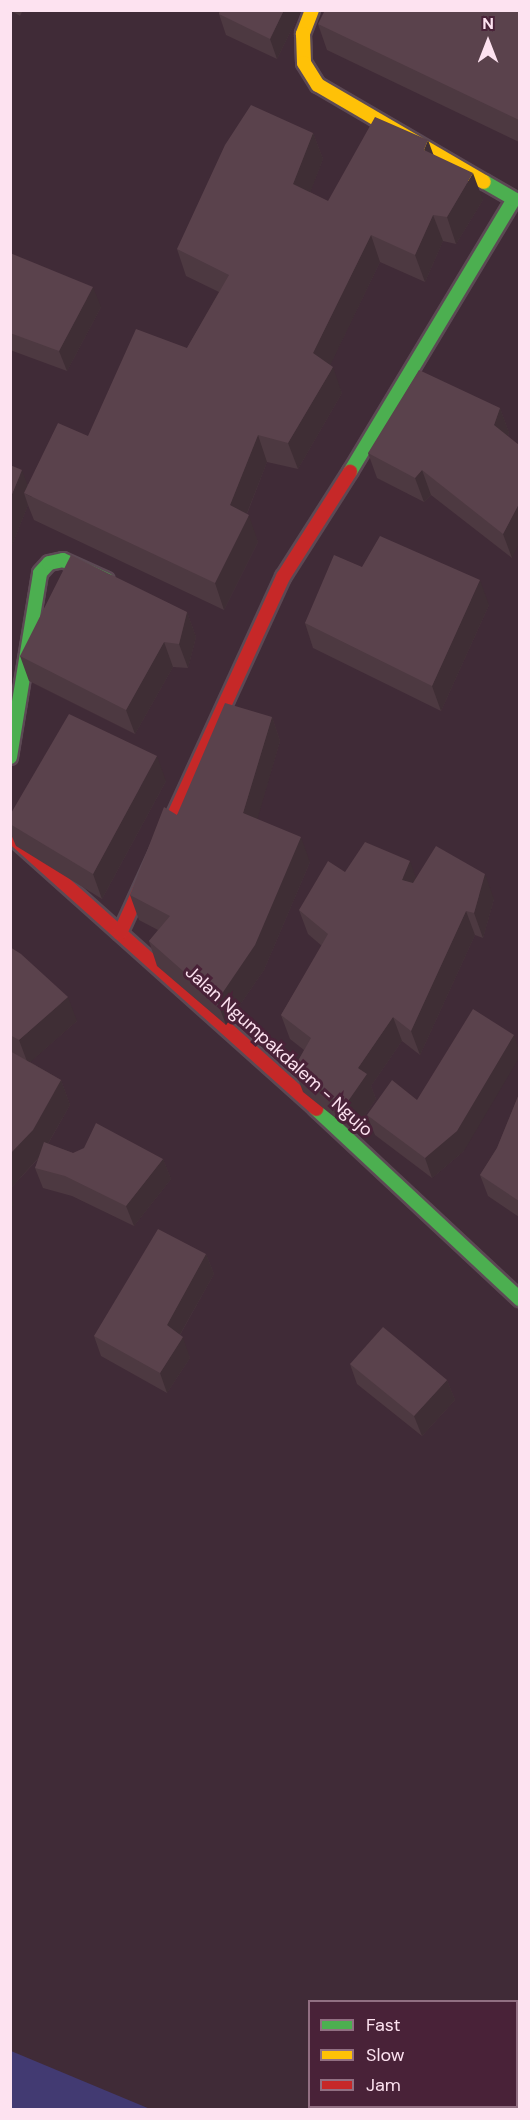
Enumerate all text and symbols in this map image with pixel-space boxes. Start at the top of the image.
north arrow [458,12,518,72]
text: N [482,13,494,34]
street label: Jalan Ngumpakdalem - Ngujo [181,961,377,1141]
legend [308,2000,518,2108]
text: Fast [366,2013,401,2037]
text: Slow [366,2043,405,2067]
text: Jam [366,2073,401,2097]

